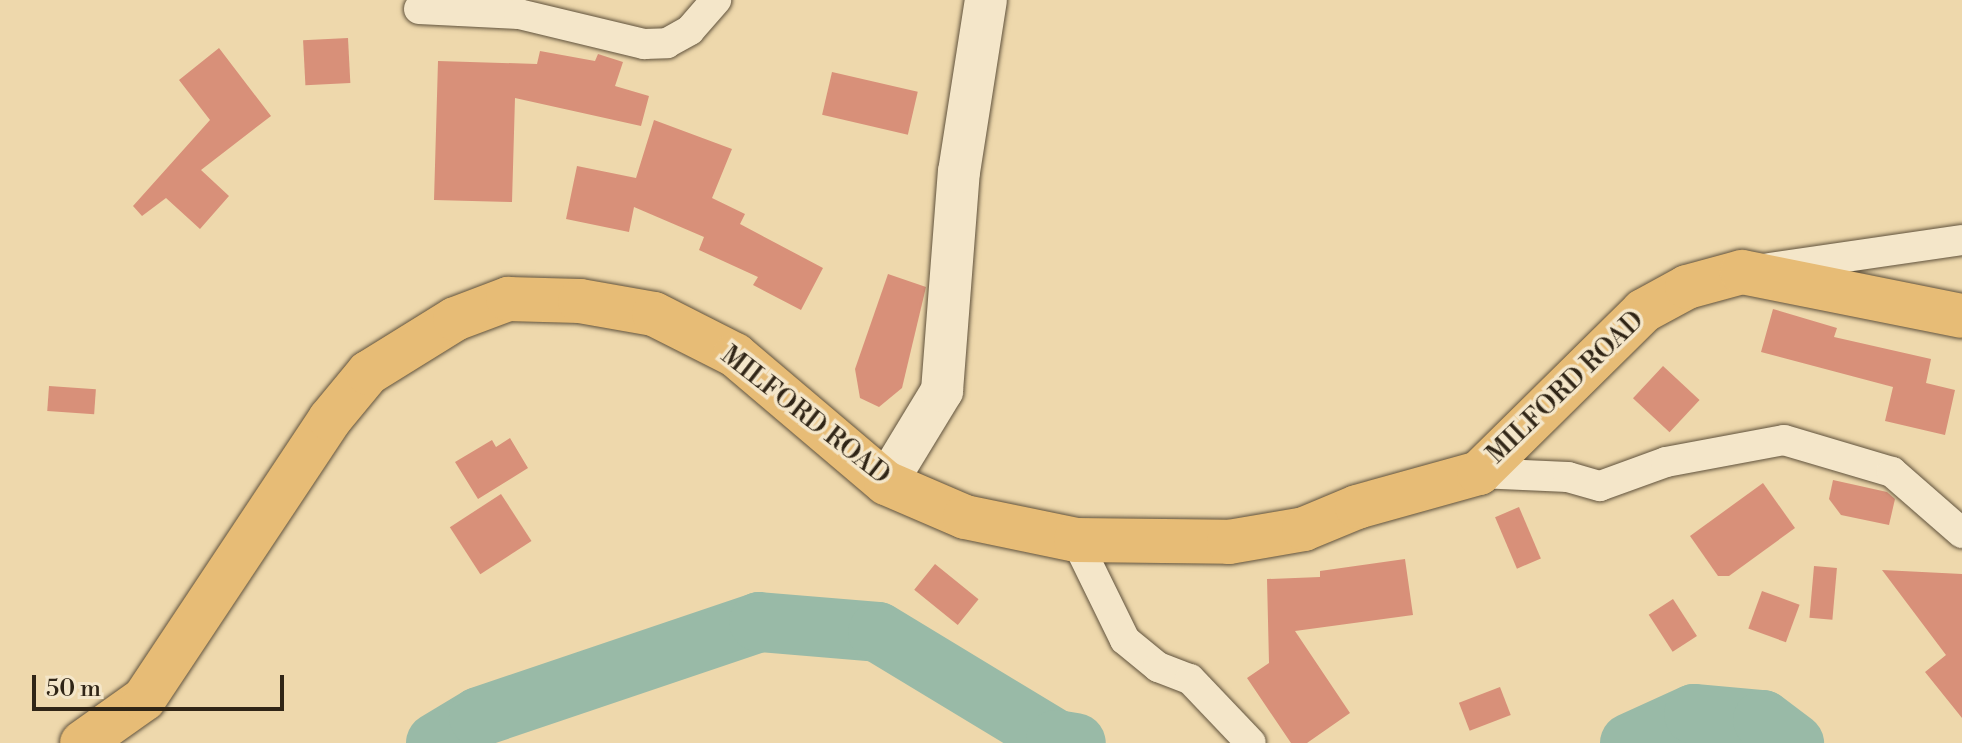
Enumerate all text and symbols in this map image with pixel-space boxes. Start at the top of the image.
street label: MILFORD ROAD [1481,305,1651,471]
street label: MILFORD ROAD [714,340,896,492]
scale bar [36,659,288,709]
text: 50 m [46,674,101,704]

